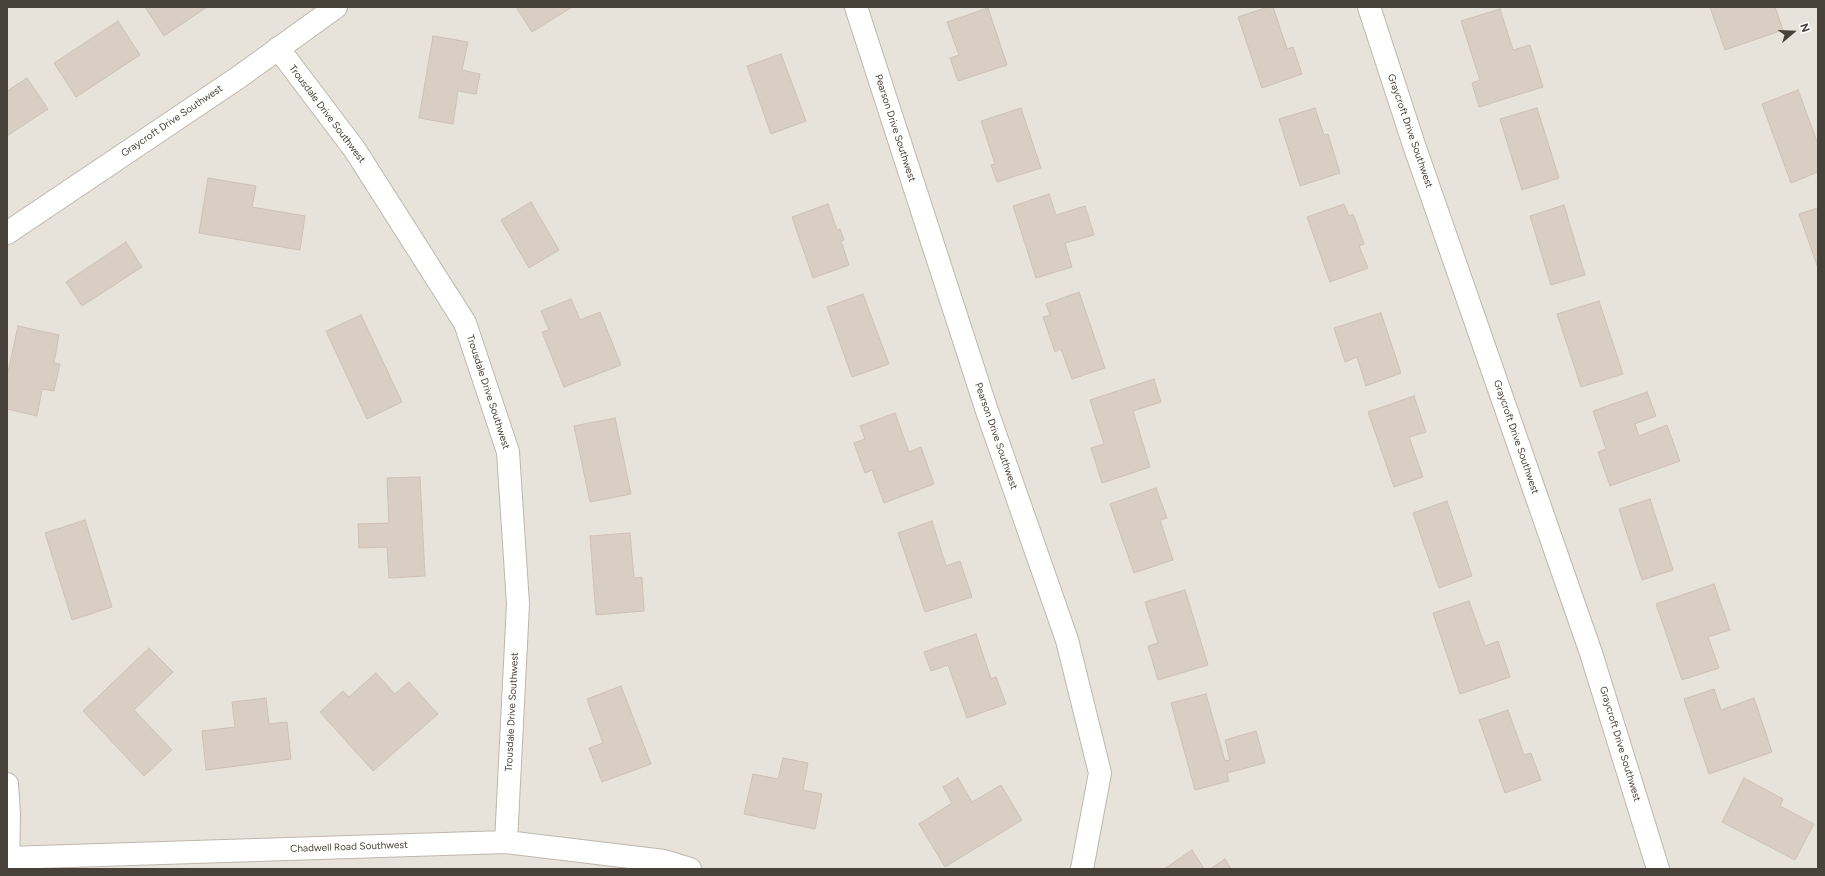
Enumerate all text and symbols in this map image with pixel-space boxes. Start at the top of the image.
north arrow [1773,12,1813,52]
text: N [1797,22,1812,34]
street label: Trousdale Drive Southwest [286,63,368,165]
street label: Graycroft Drive Southwest [1385,72,1435,190]
street label: Pearson Drive Southwest [872,73,918,183]
street label: Graycroft Drive Southwest [119,83,225,159]
street label: Trousdale Drive Southwest [464,333,512,451]
street label: Graycroft Drive Southwest [1491,378,1541,496]
street label: Pearson Drive Southwest [972,381,1020,491]
street label: Trousdale Drive Southwest [503,652,521,772]
street label: Graycroft Drive Southwest [1597,685,1643,803]
street label: Chadwell Road Southwest [290,839,408,855]

